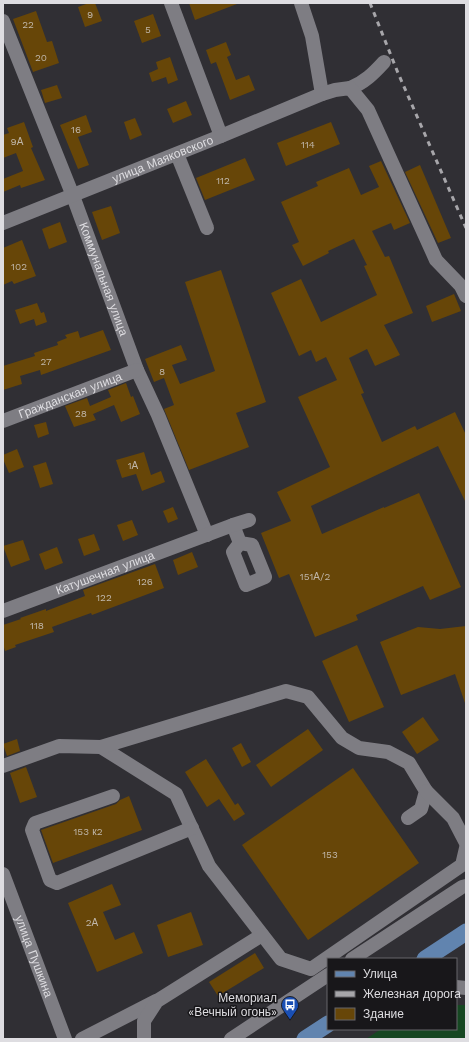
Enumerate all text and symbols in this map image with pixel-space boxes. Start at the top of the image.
house number: 9 [87,9,93,20]
house number: 22 [22,19,34,30]
house number: 5 [145,24,151,35]
house number: 20 [35,52,47,63]
house number: 16 [71,124,81,135]
street label: улица Маяковского [110,133,216,186]
house number: 9А [11,136,24,147]
house number: 114 [301,139,315,150]
house number: 112 [216,175,230,186]
street label: Коммунальная улица [76,220,131,338]
house number: 102 [11,261,27,272]
house number: 27 [40,356,52,367]
house number: 8 [159,366,165,377]
street label: Гражданская улица [17,369,124,421]
house number: 28 [75,408,87,419]
house number: 1А [128,460,139,471]
street label: Катушечная улица [54,548,157,598]
house number: 151А/2 [300,571,330,582]
house number: 126 [137,576,153,587]
house number: 122 [96,592,112,603]
house number: 118 [30,620,44,631]
house number: 153 к2 [73,826,103,837]
house number: 153 [322,849,338,860]
street label: улица Пушкина [12,913,56,1000]
house number: 2А [86,917,99,928]
legend [327,958,457,1030]
text: Улица [363,967,397,981]
text: Железная дорога [363,987,461,1001]
place label: Мемориал «Вечный огонь» [188,991,277,1019]
bus stop icon: Мемориал «Вечный огонь» [280,995,300,1020]
text: Здание [363,1007,404,1021]

